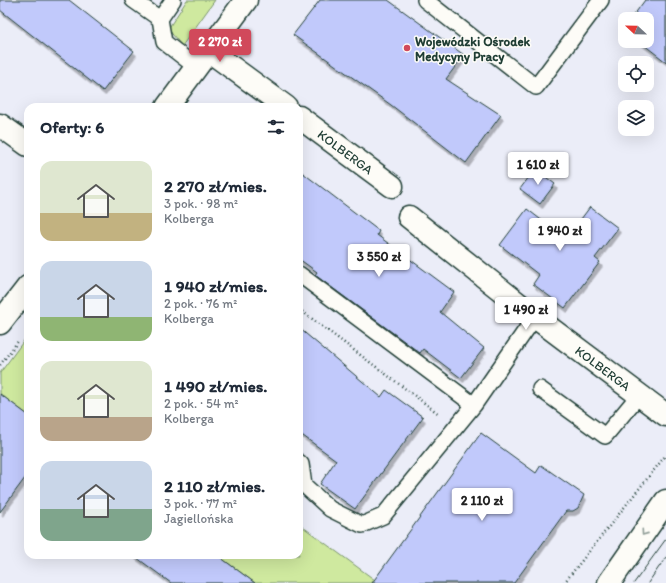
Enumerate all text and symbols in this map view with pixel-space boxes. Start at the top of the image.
north arrow [618,12,654,48]
map controls [618,12,654,136]
pin: 2 270 zł [179,29,261,63]
text: 2 270 zł [198,34,242,49]
place label: Wojewódzki Ośrodek Medycyny Pracy [415,34,531,65]
marker: Wojewódzki Ośrodek Medycyny Pracy [402,43,412,53]
button: locate [618,56,654,92]
button: layers [618,100,654,136]
icon: filters [265,116,287,138]
text: Oferty: 6 [40,117,104,137]
street label: KOLBERGA [315,127,376,178]
pin: 1 610 zł [497,152,579,186]
text: 1 610 zł [517,157,559,172]
text: 2 270 zł/mies. [164,176,267,196]
icon: home [72,177,120,225]
text: 3 pok. · 98 m² [164,196,238,211]
text: Kolberga [164,211,214,226]
pin: 1 940 zł [519,218,601,252]
text: 1 940 zł [538,223,582,238]
pin: 3 550 zł [338,244,420,278]
text: 3 550 zł [357,249,401,264]
text: 1 940 zł/mies. [164,276,268,296]
icon: home [72,277,120,325]
text: 2 pok. · 76 m² [164,296,237,311]
pin: 1 490 zł [485,297,567,331]
text: 1 490 zł [504,302,548,317]
text: Kolberga [164,311,214,326]
street label: KOLBERGA [572,343,634,394]
text: 1 490 zł/mies. [164,376,268,396]
icon: home [72,377,120,425]
text: 2 pok. · 54 m² [164,396,239,411]
text: Kolberga [164,411,214,426]
text: 2 110 zł/mies. [164,476,265,496]
icon: home [72,477,120,525]
pin: 2 110 zł [441,488,523,522]
text: 2 110 zł [461,493,503,508]
text: 3 pok. · 77 m² [164,496,237,511]
text: Jagiellońska [164,511,233,526]
one-way arrow [641,529,649,536]

